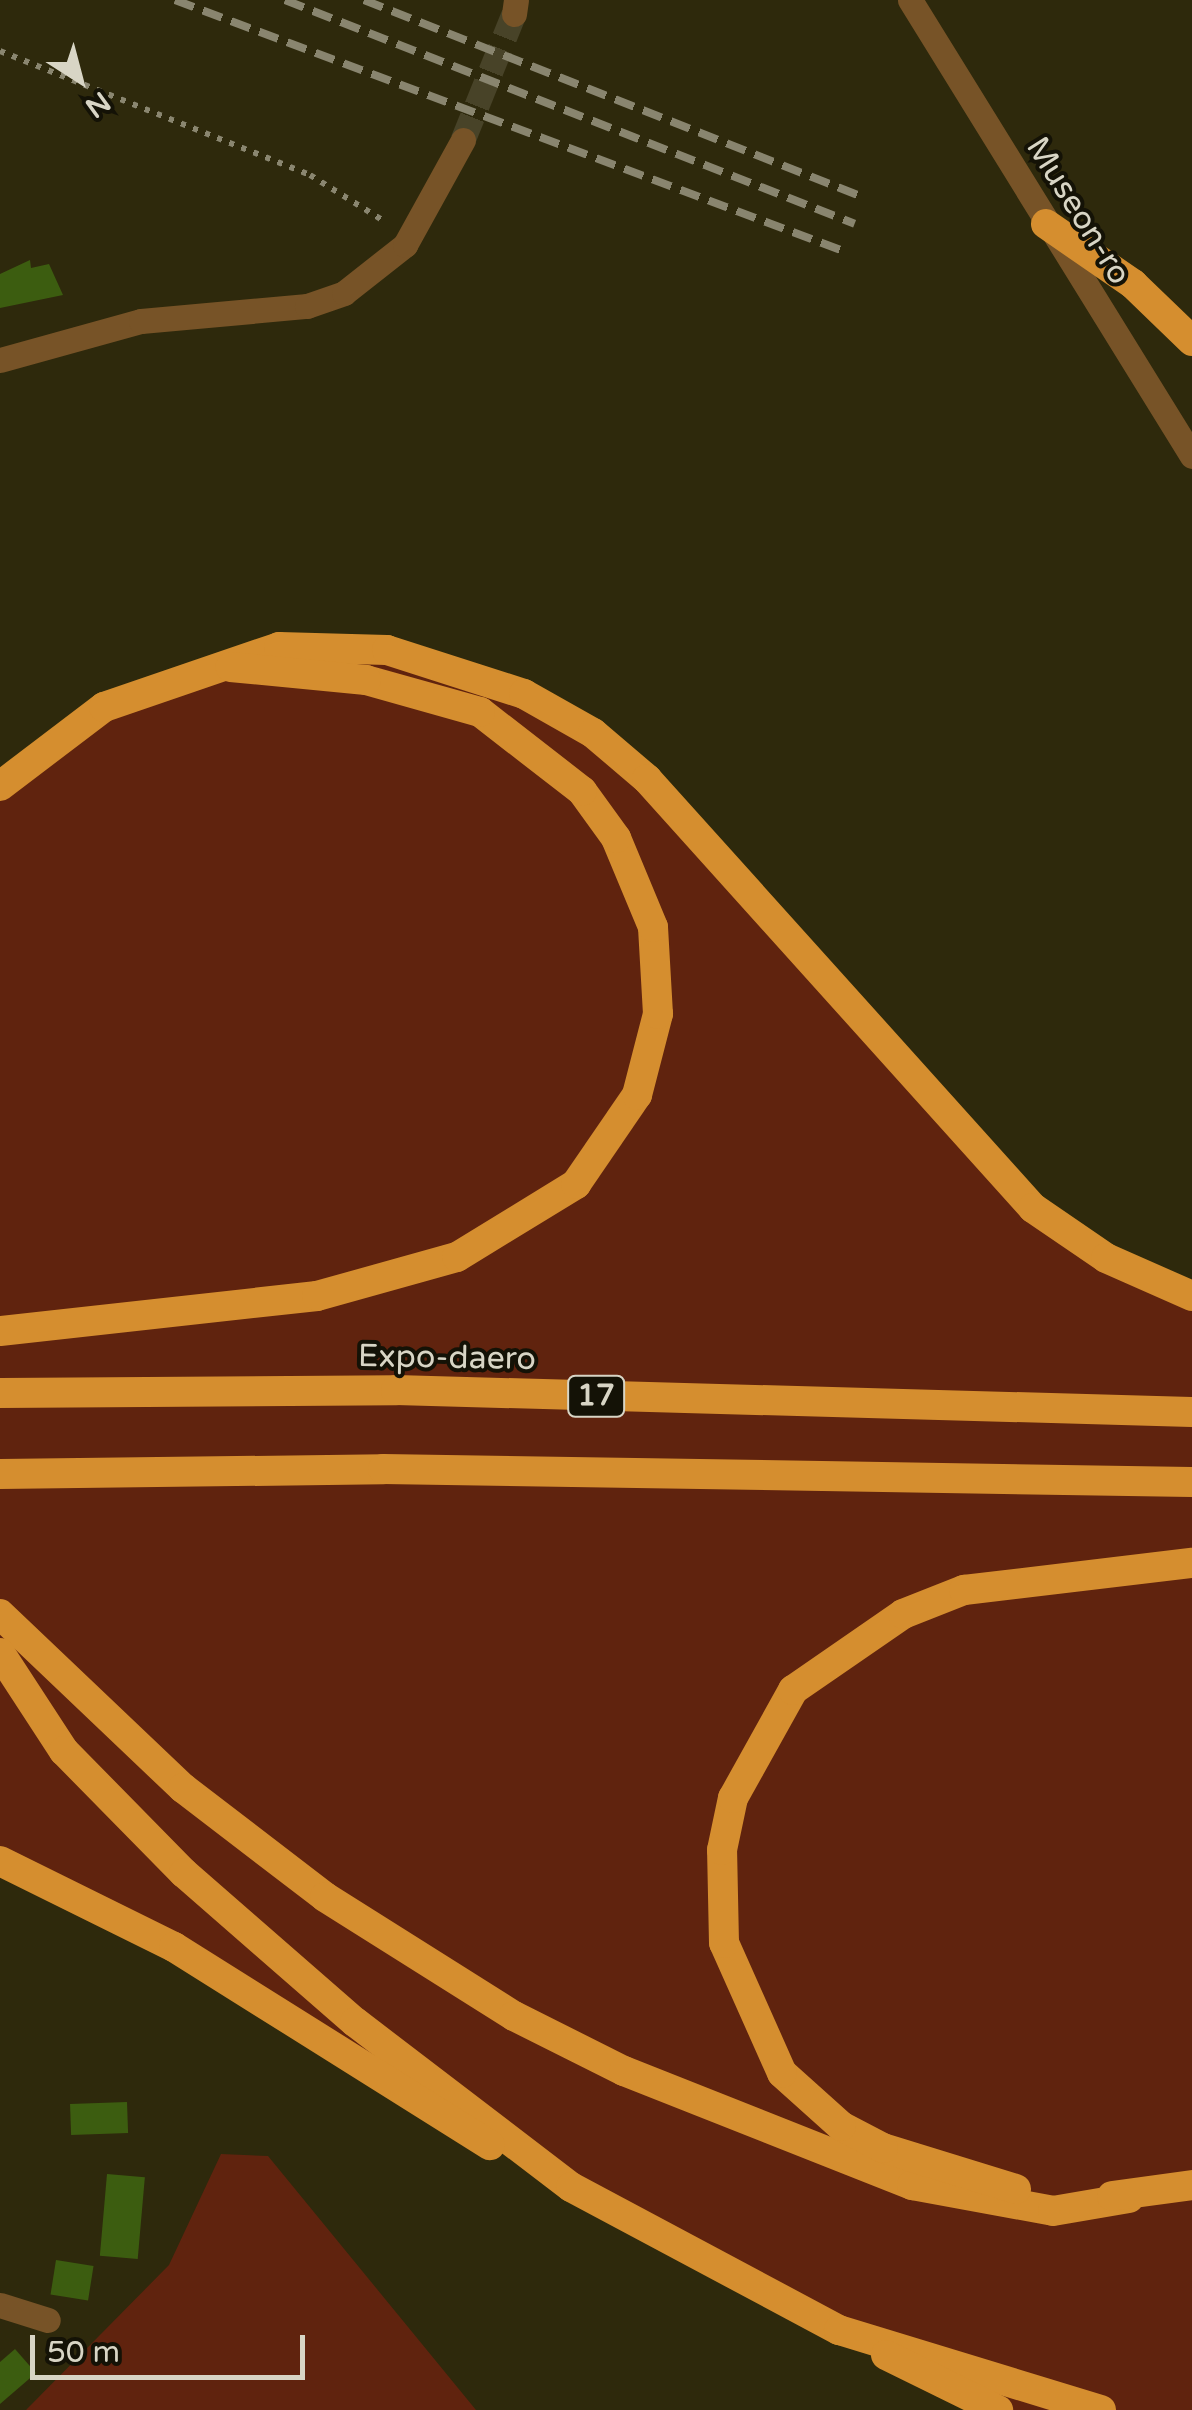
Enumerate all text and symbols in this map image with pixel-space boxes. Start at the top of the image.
north arrow [30,30,130,130]
text: N [79,84,117,125]
street label: Museon-ro [1018,130,1138,292]
street label: Expo-daero [358,1337,536,1379]
road number: 17 [566,1371,626,1421]
scale bar [35,2315,310,2377]
text: 50 m [47,2334,120,2371]

